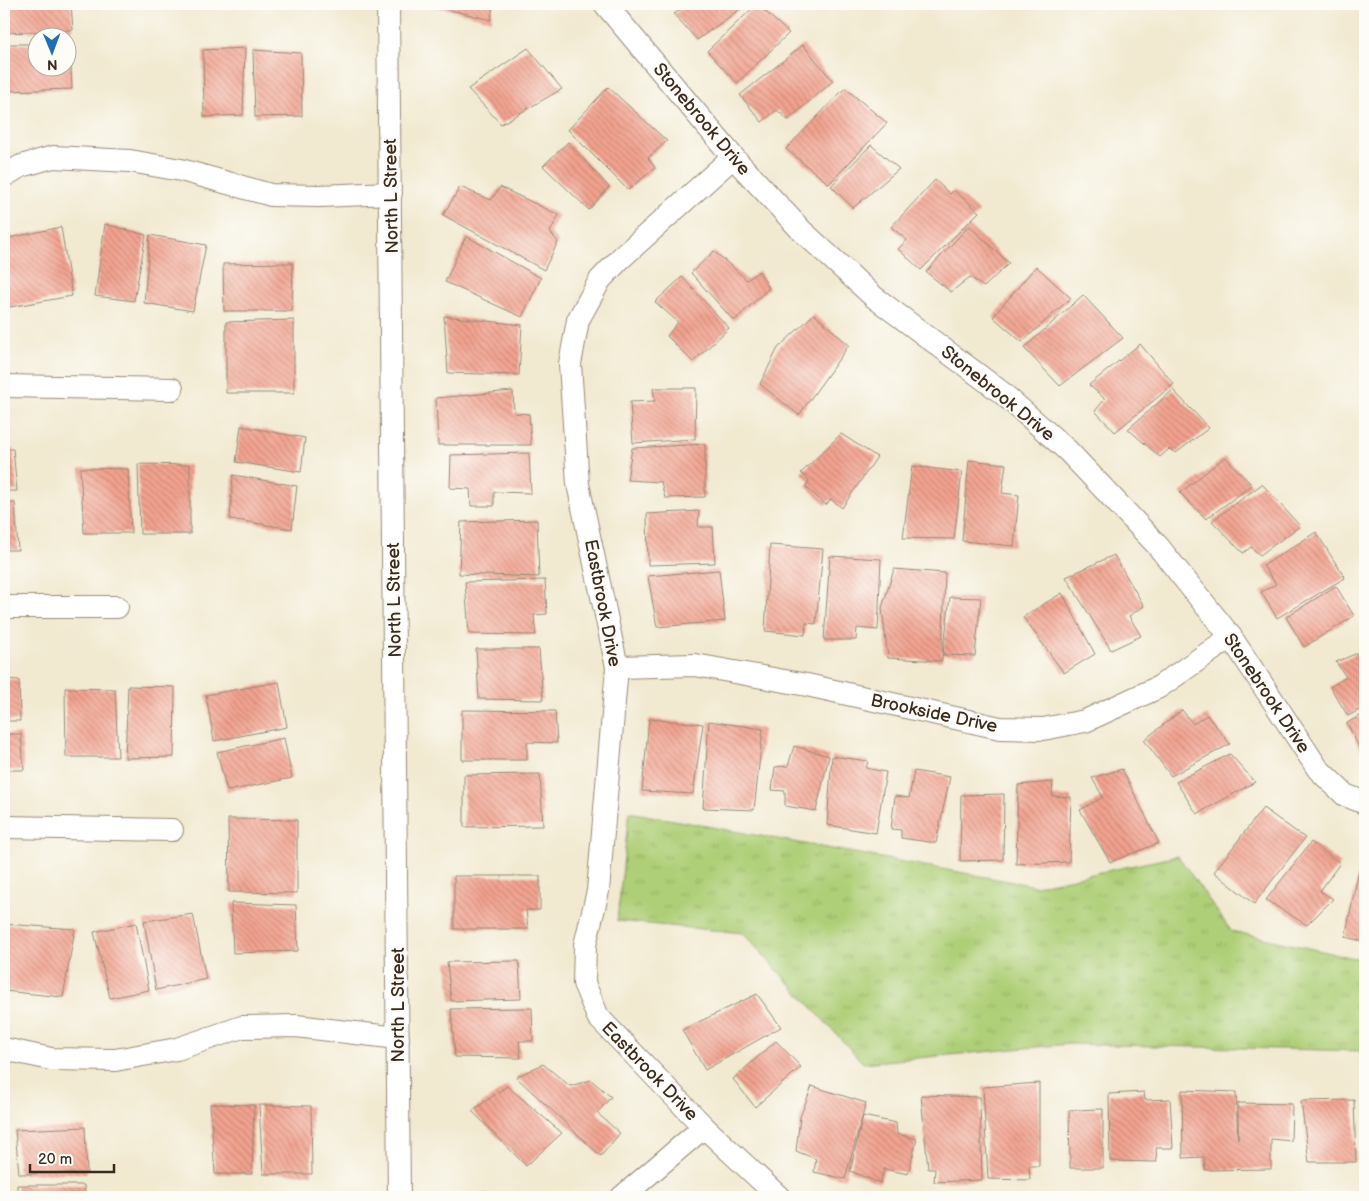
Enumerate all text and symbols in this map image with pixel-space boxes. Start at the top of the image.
north arrow [28,28,78,78]
text: N [47,56,58,73]
street label: Stonebrook Drive [649,59,755,180]
street label: North L Street [380,138,403,254]
street label: Stonebrook Drive [937,341,1059,446]
street label: Eastbrook Drive [580,538,625,669]
street label: North L Street [383,542,406,658]
street label: Stonebrook Drive [1219,630,1315,757]
street label: Brookside Drive [869,690,999,737]
street label: North L Street [388,947,409,1063]
street label: Eastbrook Drive [597,1018,702,1125]
scale bar [30,1141,114,1173]
text: 20 m [38,1150,72,1169]

